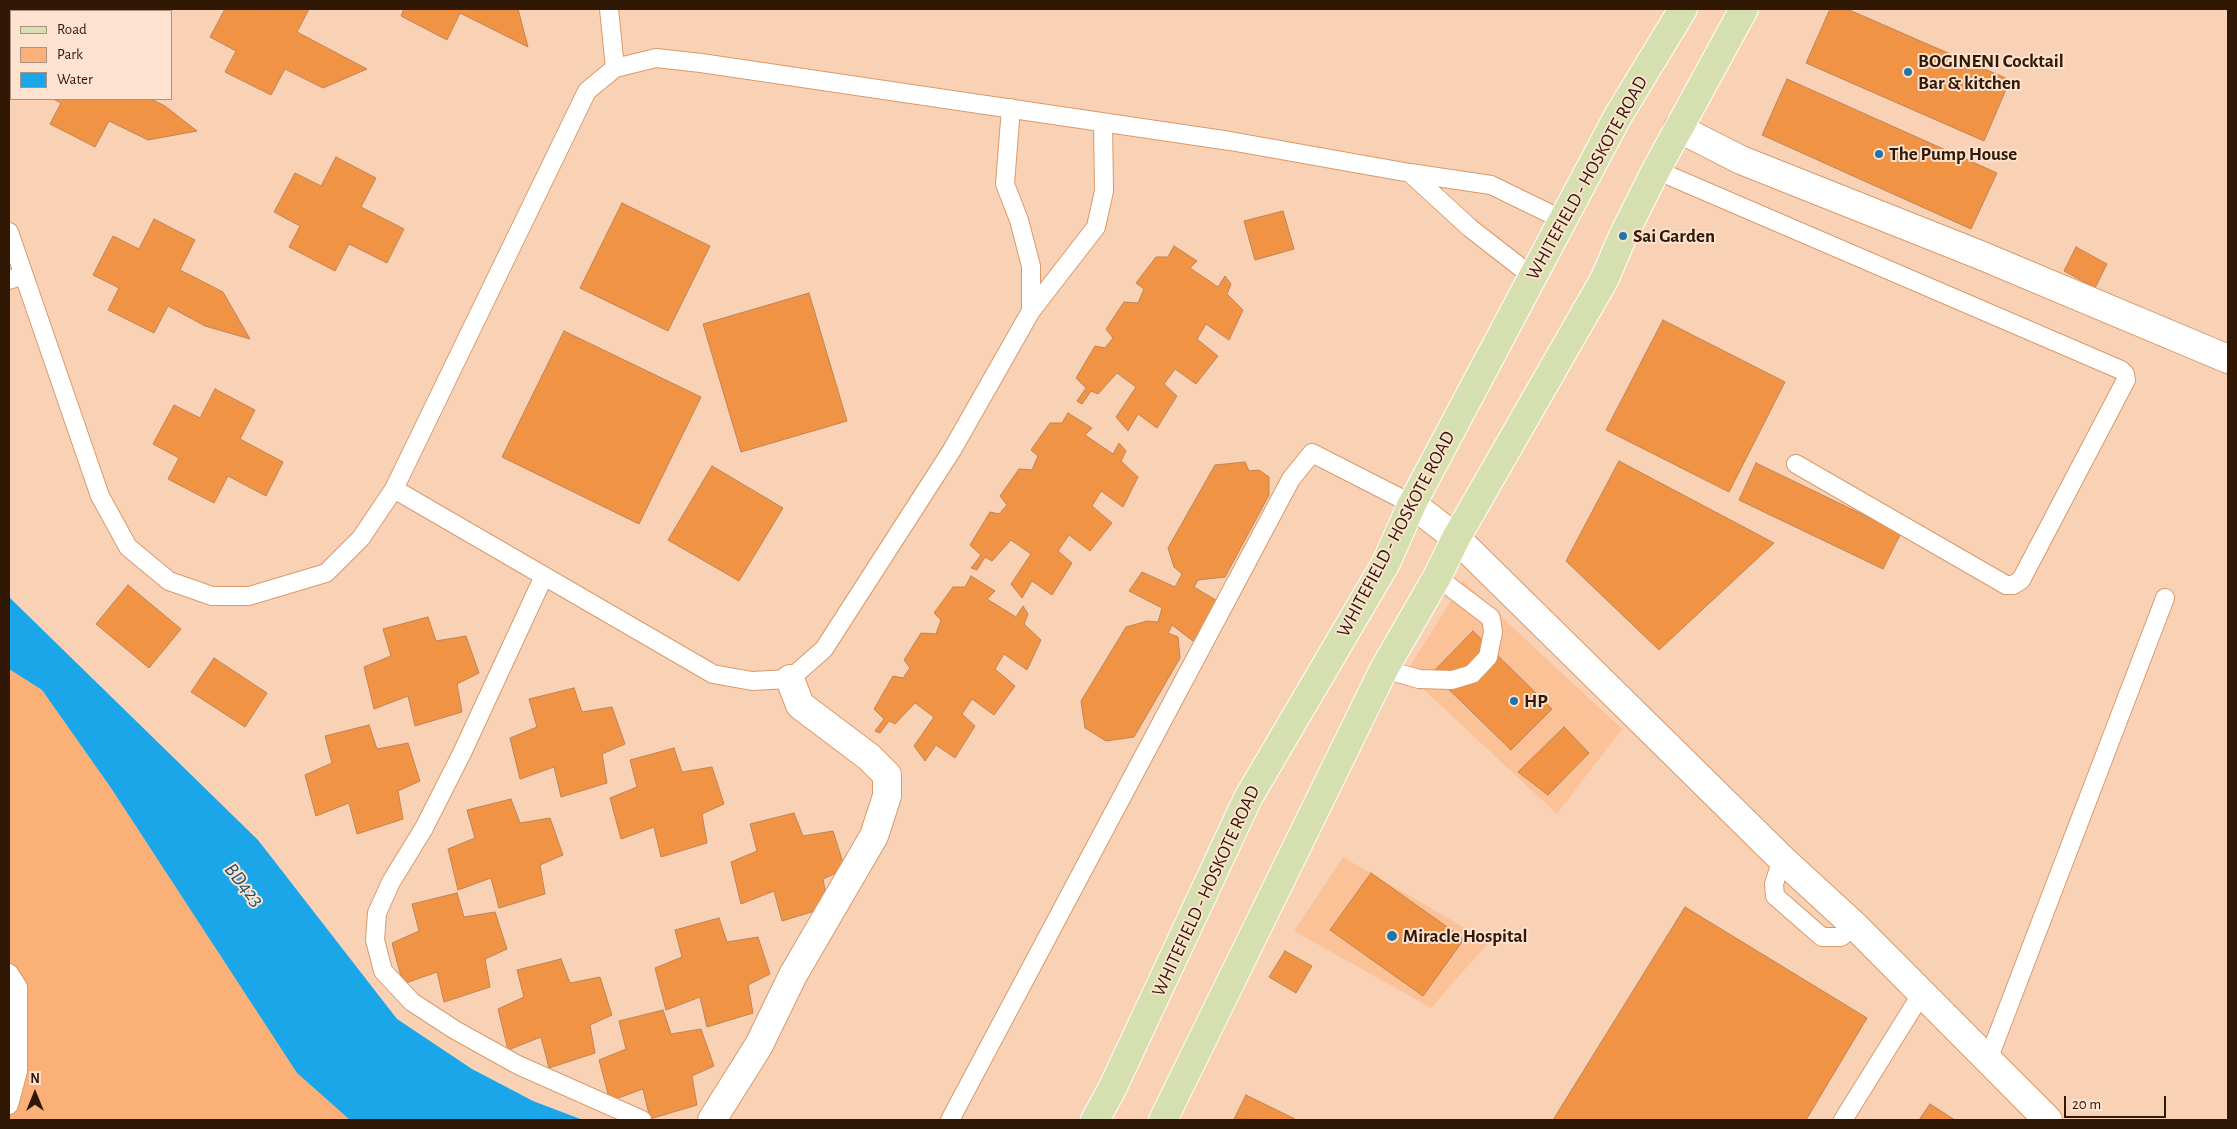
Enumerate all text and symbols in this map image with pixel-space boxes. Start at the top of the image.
legend [10,10,172,100]
text: Road [57,22,87,37]
text: Park [57,47,83,62]
place label: BOGINENI Cocktail Bar & kitchen [1918,50,2064,94]
marker: BOGINENI Cocktail Bar & kitchen [1902,66,1914,78]
text: Water [57,72,93,87]
street label: WHITEFIELD - HOSKOTE ROAD [1521,72,1653,284]
place label: The Pump House [1889,143,2017,165]
marker: The Pump House [1873,148,1885,160]
place label: Sai Garden [1633,225,1715,247]
marker: Sai Garden [1617,230,1629,242]
street label: WHITEFIELD - HOSKOTE ROAD [1332,427,1460,641]
place label: HP [1524,690,1548,712]
marker: HP [1508,695,1520,707]
street label: WHITEFIELD - HOSKOTE ROAD [1147,782,1265,1000]
water label: BD423 [219,858,269,912]
place label: Miracle Hospital [1403,925,1528,947]
marker: Miracle Hospital [1385,929,1399,943]
north arrow [10,1069,60,1119]
text: N [30,1072,40,1086]
scale bar [2067,1086,2170,1118]
text: 20 m [2072,1097,2101,1112]

